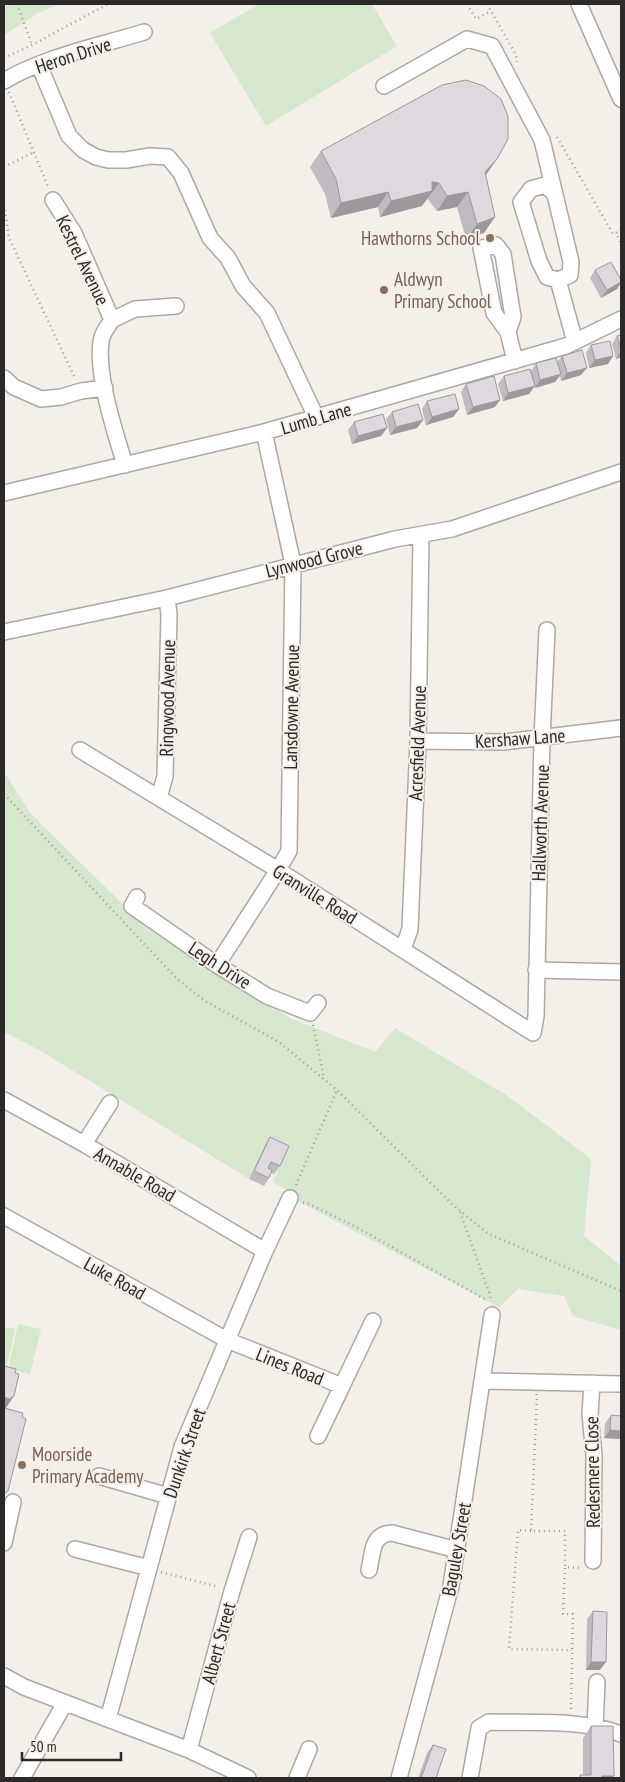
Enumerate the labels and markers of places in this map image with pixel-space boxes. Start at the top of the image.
place label: Hawthorns School [361,226,481,250]
marker: Hawthorns School [484,232,496,244]
place label: Aldwyn Primary School [394,267,492,313]
marker: Aldwyn Primary School [378,284,390,296]
place label: Moorside Primary Academy [32,1442,144,1488]
marker: Moorside Primary Academy [16,1459,28,1471]

